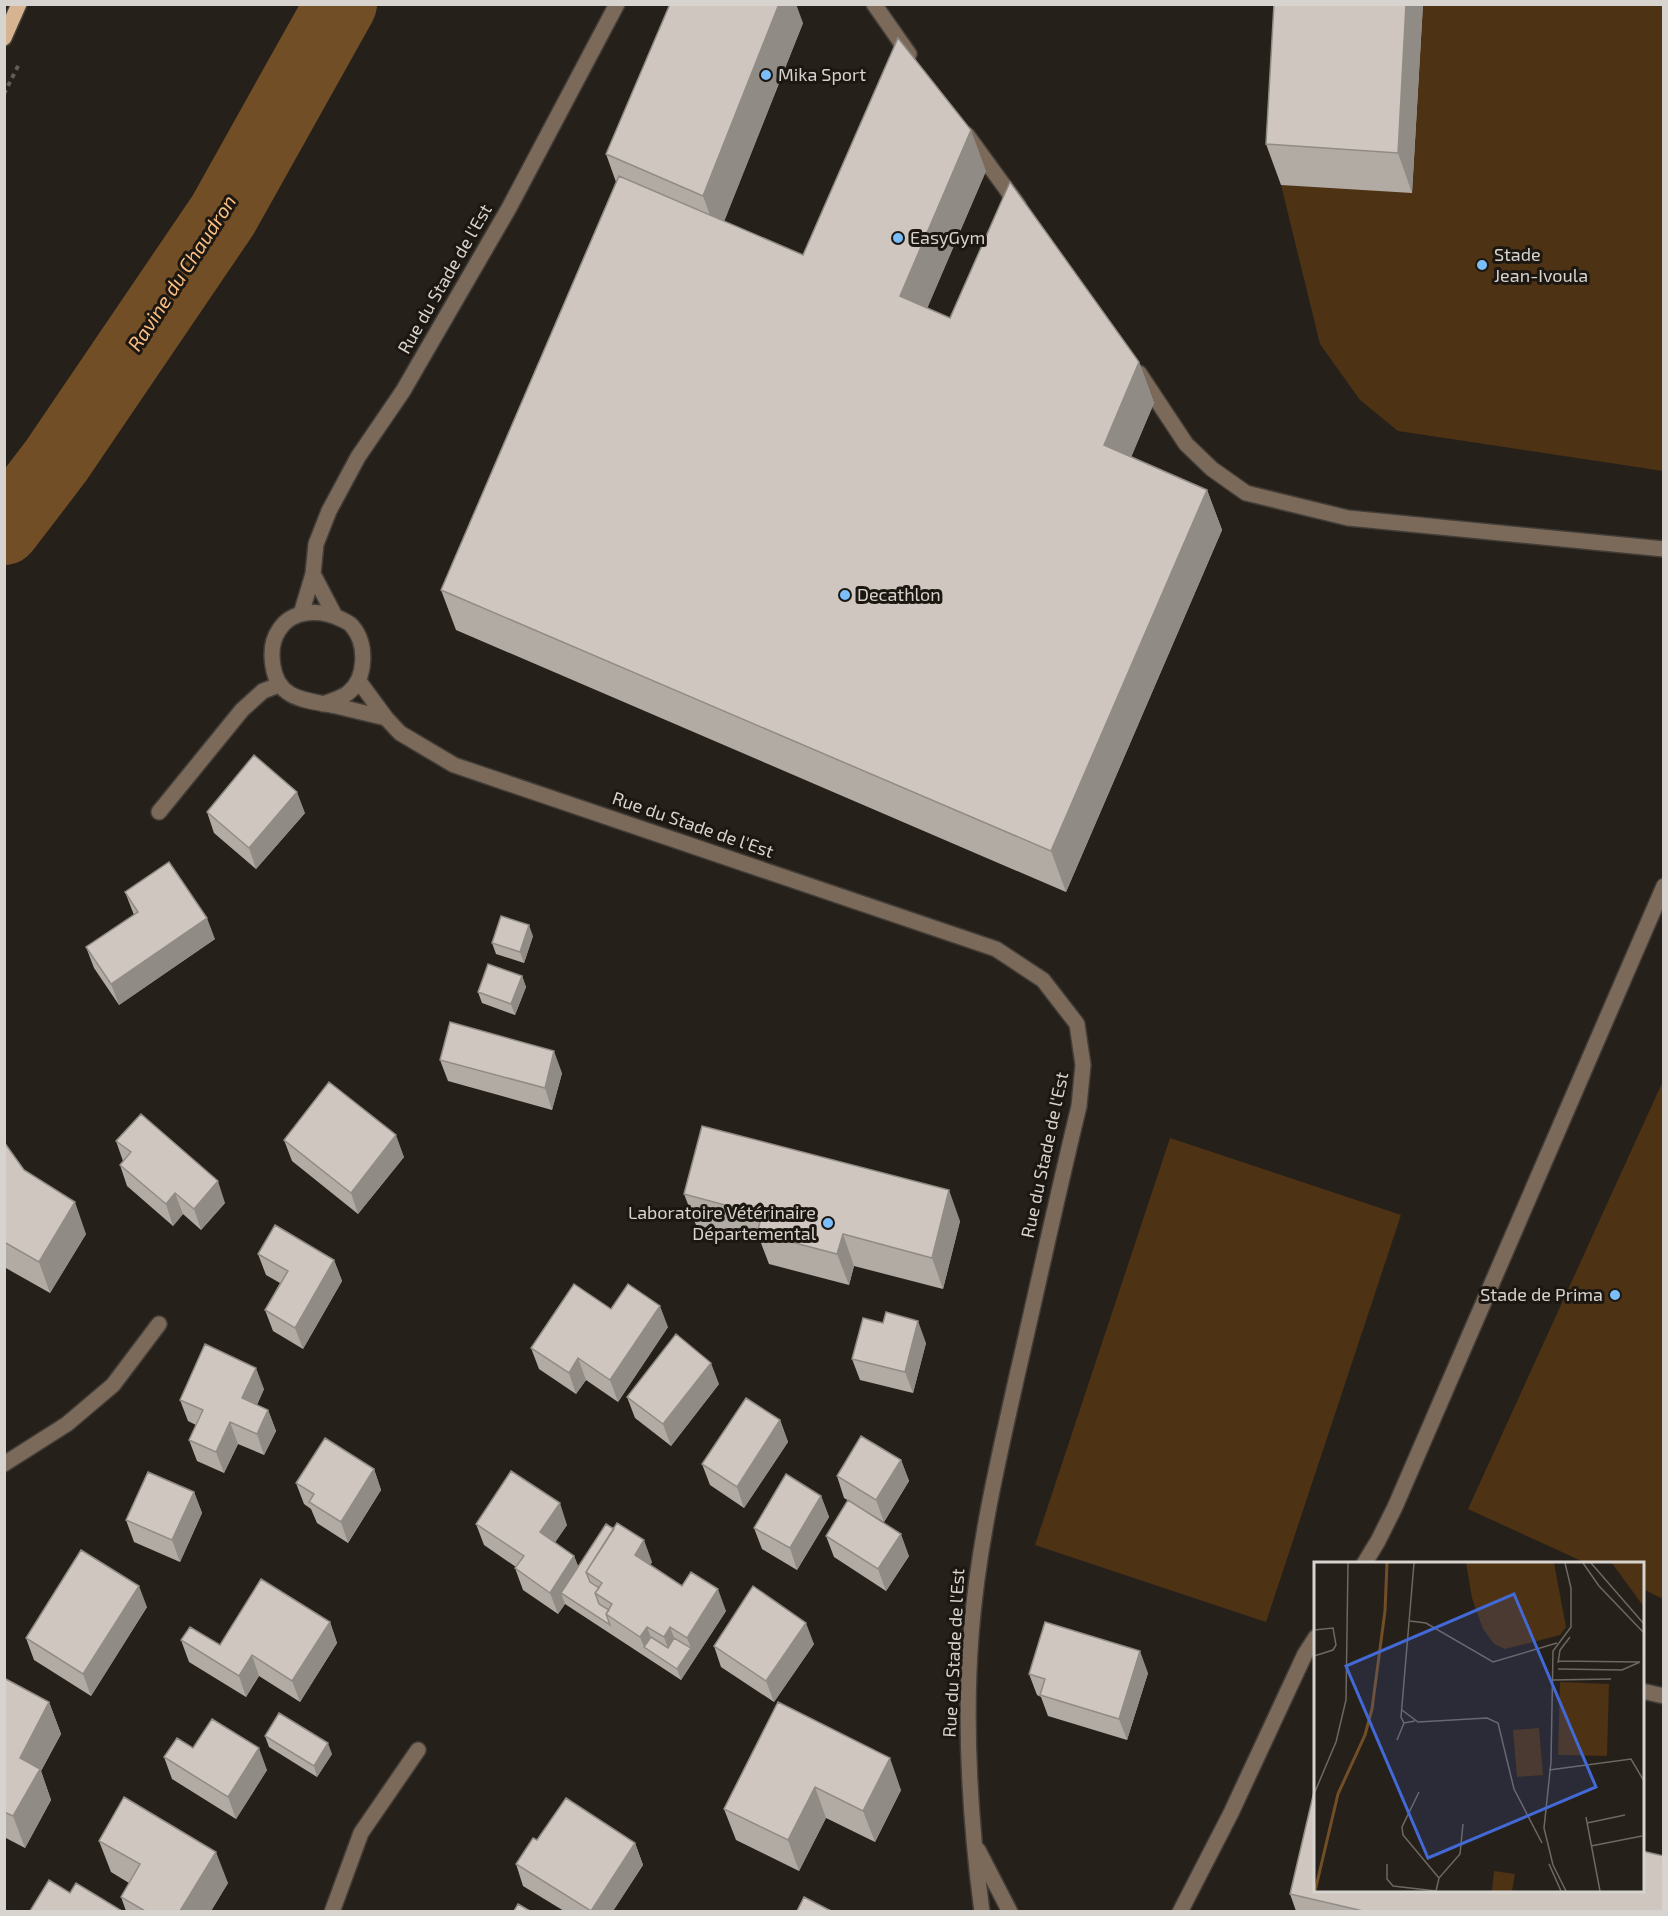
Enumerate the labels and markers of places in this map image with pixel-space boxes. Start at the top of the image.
place label: Mika Sport [778,63,866,85]
marker: Mika Sport [759,68,773,82]
place label: EasyGym [910,226,985,248]
marker: EasyGym [891,231,905,245]
place label: Stade Jean-Ivoula [1494,243,1588,286]
marker: Stade Jean-Ivoula [1475,258,1489,272]
place label: Decathlon [857,583,941,605]
marker: Decathlon [838,588,852,602]
place label: Laboratoire Vétérinaire Départemental [628,1201,817,1244]
marker: Laboratoire Vétérinaire Départemental [821,1216,835,1230]
place label: Stade de Prima [1480,1283,1603,1305]
marker: Stade de Prima [1608,1288,1622,1302]

